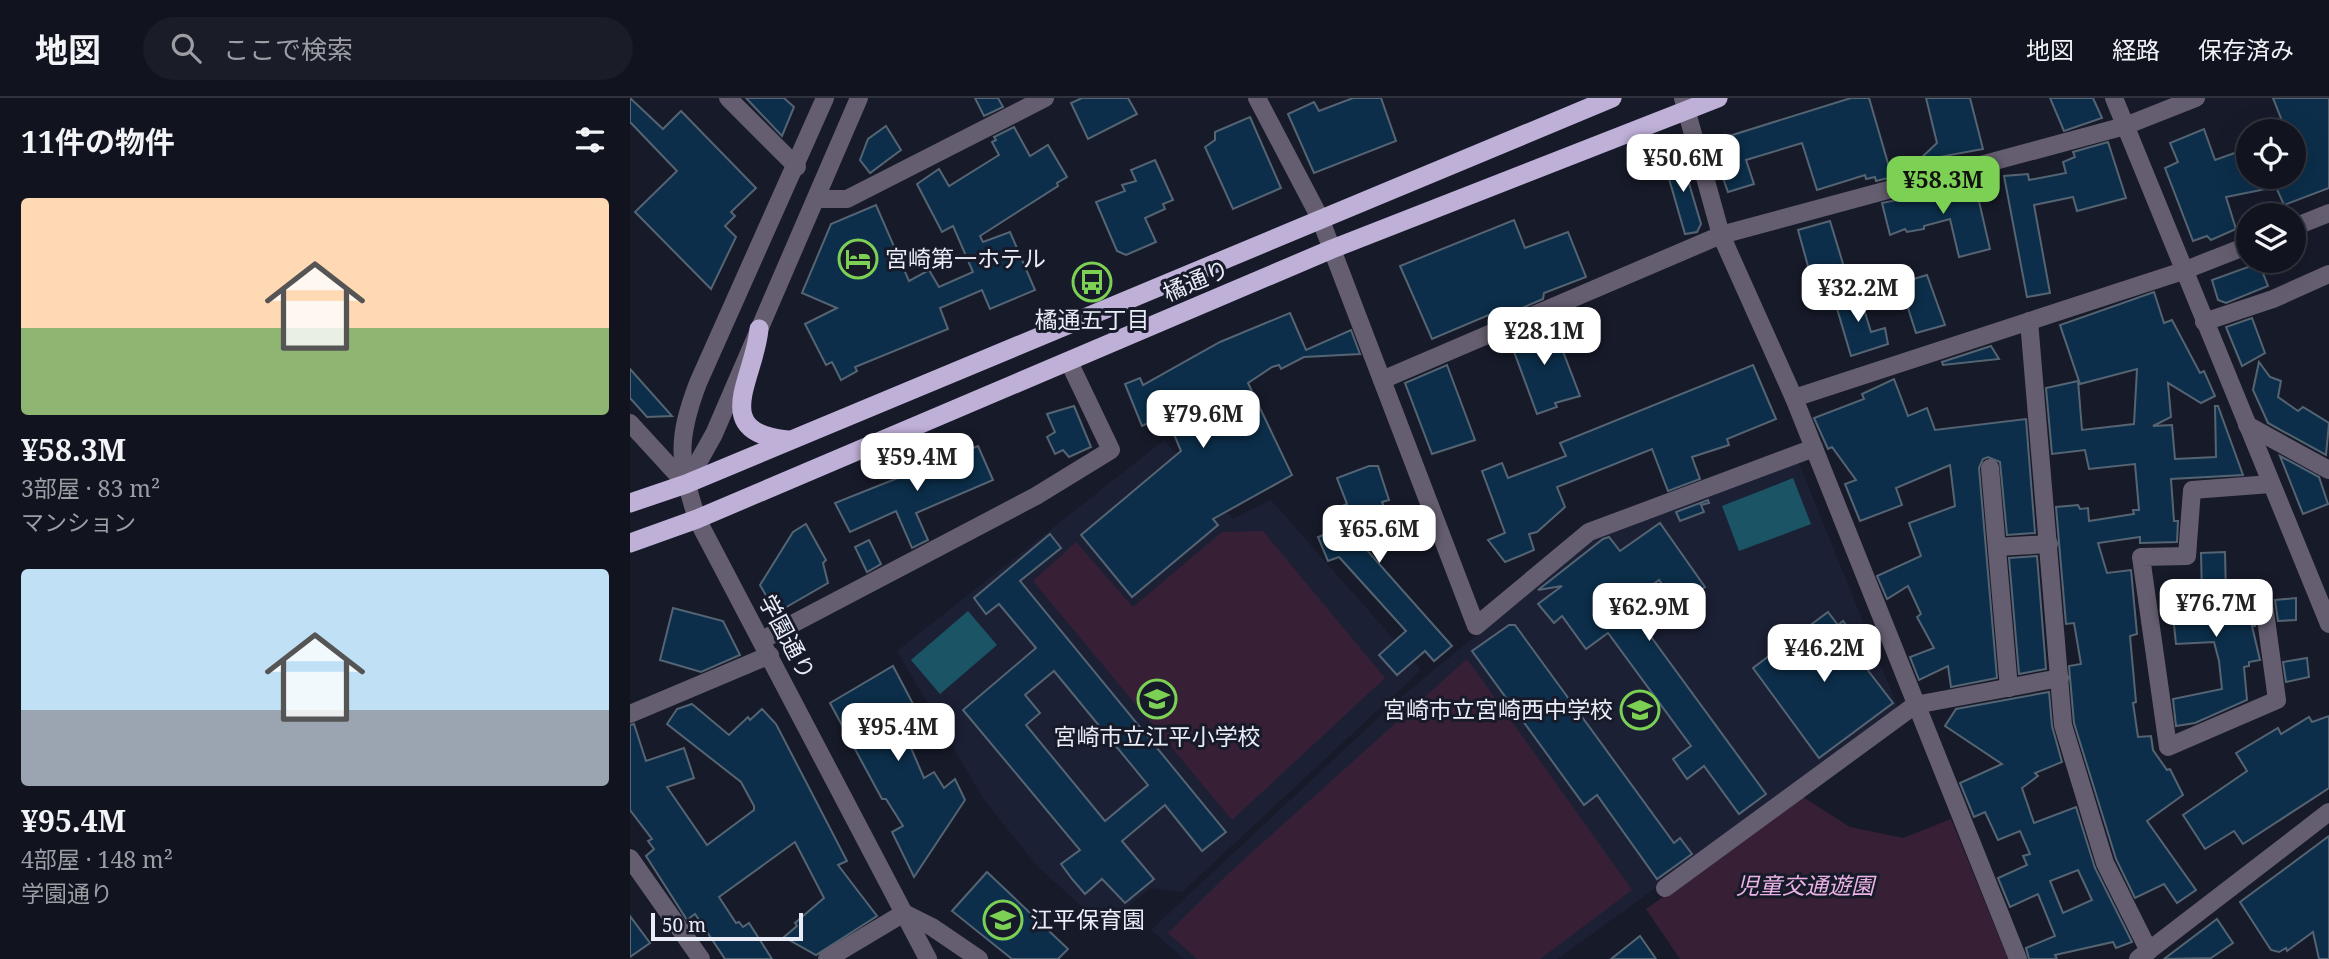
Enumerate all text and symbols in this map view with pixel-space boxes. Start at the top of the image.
search box [143,17,633,80]
text: 地図 [35,27,101,72]
icon: search [167,29,205,67]
text: ここで検索 [223,31,353,67]
text: 地図 [2026,33,2074,66]
text: 経路 [2112,33,2160,66]
text: 保存済み [2198,33,2294,66]
map controls [2236,119,2306,273]
button: locate [2236,119,2306,189]
text: 11件の物件 [21,121,175,162]
icon: filters [571,121,609,159]
pin: ¥50.6M [1626,134,1740,194]
text: ¥50.6M [1643,141,1723,173]
pin: ¥58.3M [1886,156,2000,216]
text: ¥58.3M [1903,163,1983,195]
button: layers [2236,203,2306,273]
hotel icon: 宮崎第一ホテル [837,238,879,280]
place label: 宮崎第一ホテル [885,242,1046,274]
icon: home [252,243,378,369]
street label: 橘通り [1158,252,1234,308]
bus stop icon: 橘通五丁目 [1071,261,1113,303]
pin: ¥32.2M [1801,264,1915,324]
text: ¥32.2M [1818,271,1898,303]
place label: 橘通五丁目 [1035,303,1150,335]
pin: ¥28.1M [1487,308,1601,367]
text: ¥28.1M [1504,314,1584,346]
pin: ¥79.6M [1146,390,1260,450]
text: ¥79.6M [1163,397,1243,429]
text: ¥58.3M [21,429,126,470]
pin: ¥59.4M [860,434,974,493]
text: ¥59.4M [877,440,957,472]
text: 3部屋 · 83 m² [21,472,160,504]
pin: ¥65.6M [1322,505,1436,565]
text: マンション [21,506,136,538]
text: ¥65.6M [1339,512,1419,544]
pin: ¥76.7M [2159,580,2273,639]
pin: ¥62.9M [1592,584,1706,643]
text: ¥76.7M [2176,586,2256,618]
street label: 学園通り [752,588,824,685]
text: ¥62.9M [1609,590,1689,622]
icon: home [252,614,378,740]
pin: ¥46.2M [1767,624,1881,684]
text: ¥46.2M [1784,631,1864,663]
school or university icon: 宮崎市立江平小学校 [1136,678,1178,720]
school or university icon: 宮崎市立宮崎西中学校 [1619,689,1661,731]
place label: 宮崎市立宮崎西中学校 [1383,693,1613,725]
pin: ¥95.4M [841,704,955,763]
text: ¥95.4M [858,710,938,742]
place label: 宮崎市立江平小学校 [1054,720,1261,752]
text: ¥95.4M [21,800,126,841]
text: 4部屋 · 148 m² [21,843,173,875]
park label: 児童交通遊園 [1736,869,1877,901]
text: 学園通り [21,877,113,909]
school or university icon: 江平保育園 [982,899,1024,941]
place label: 江平保育園 [1030,903,1145,935]
scale bar [651,910,803,942]
text: 50 m [662,912,706,938]

